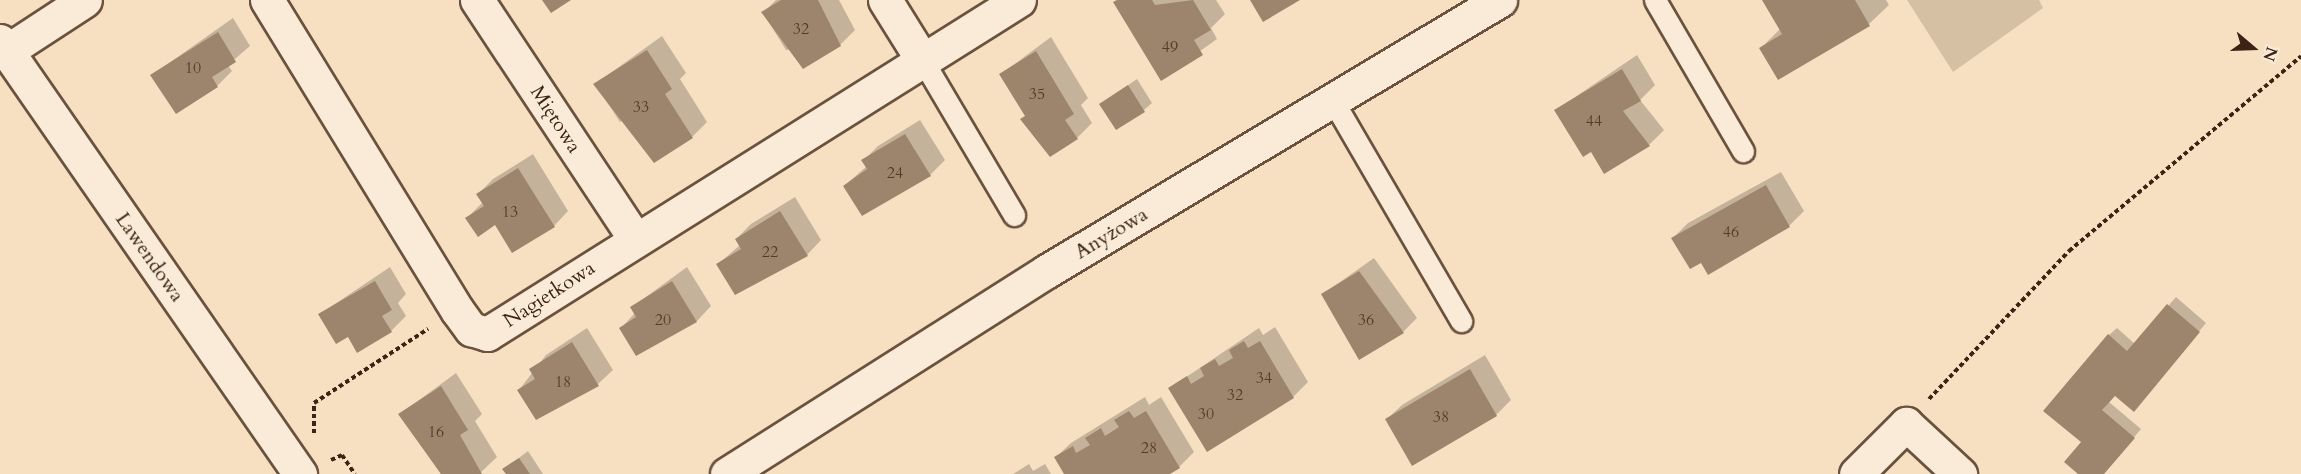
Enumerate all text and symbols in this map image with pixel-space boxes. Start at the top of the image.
north arrow [2223,18,2283,78]
house number: 32 [793,19,809,39]
house number: 49 [1162,37,1178,57]
text: N [2257,44,2283,64]
house number: 10 [185,58,201,78]
street label: Miętowa [525,81,587,157]
house number: 35 [1029,84,1045,104]
house number: 33 [633,97,649,117]
house number: 44 [1586,111,1602,131]
house number: 24 [887,163,903,183]
house number: 13 [502,202,518,222]
street label: Anyżowa [1070,202,1152,264]
street label: Lawendowa [111,208,189,306]
house number: 46 [1723,222,1739,242]
house number: 22 [762,242,778,262]
street label: Nagietkowa [499,256,599,332]
house number: 20 [655,310,671,330]
house number: 36 [1358,310,1374,330]
house number: 34 [1256,368,1272,388]
house number: 18 [555,372,571,392]
house number: 32 [1227,385,1243,405]
house number: 30 [1198,404,1214,424]
house number: 38 [1433,407,1449,427]
house number: 16 [428,422,444,442]
house number: 28 [1141,438,1157,458]

